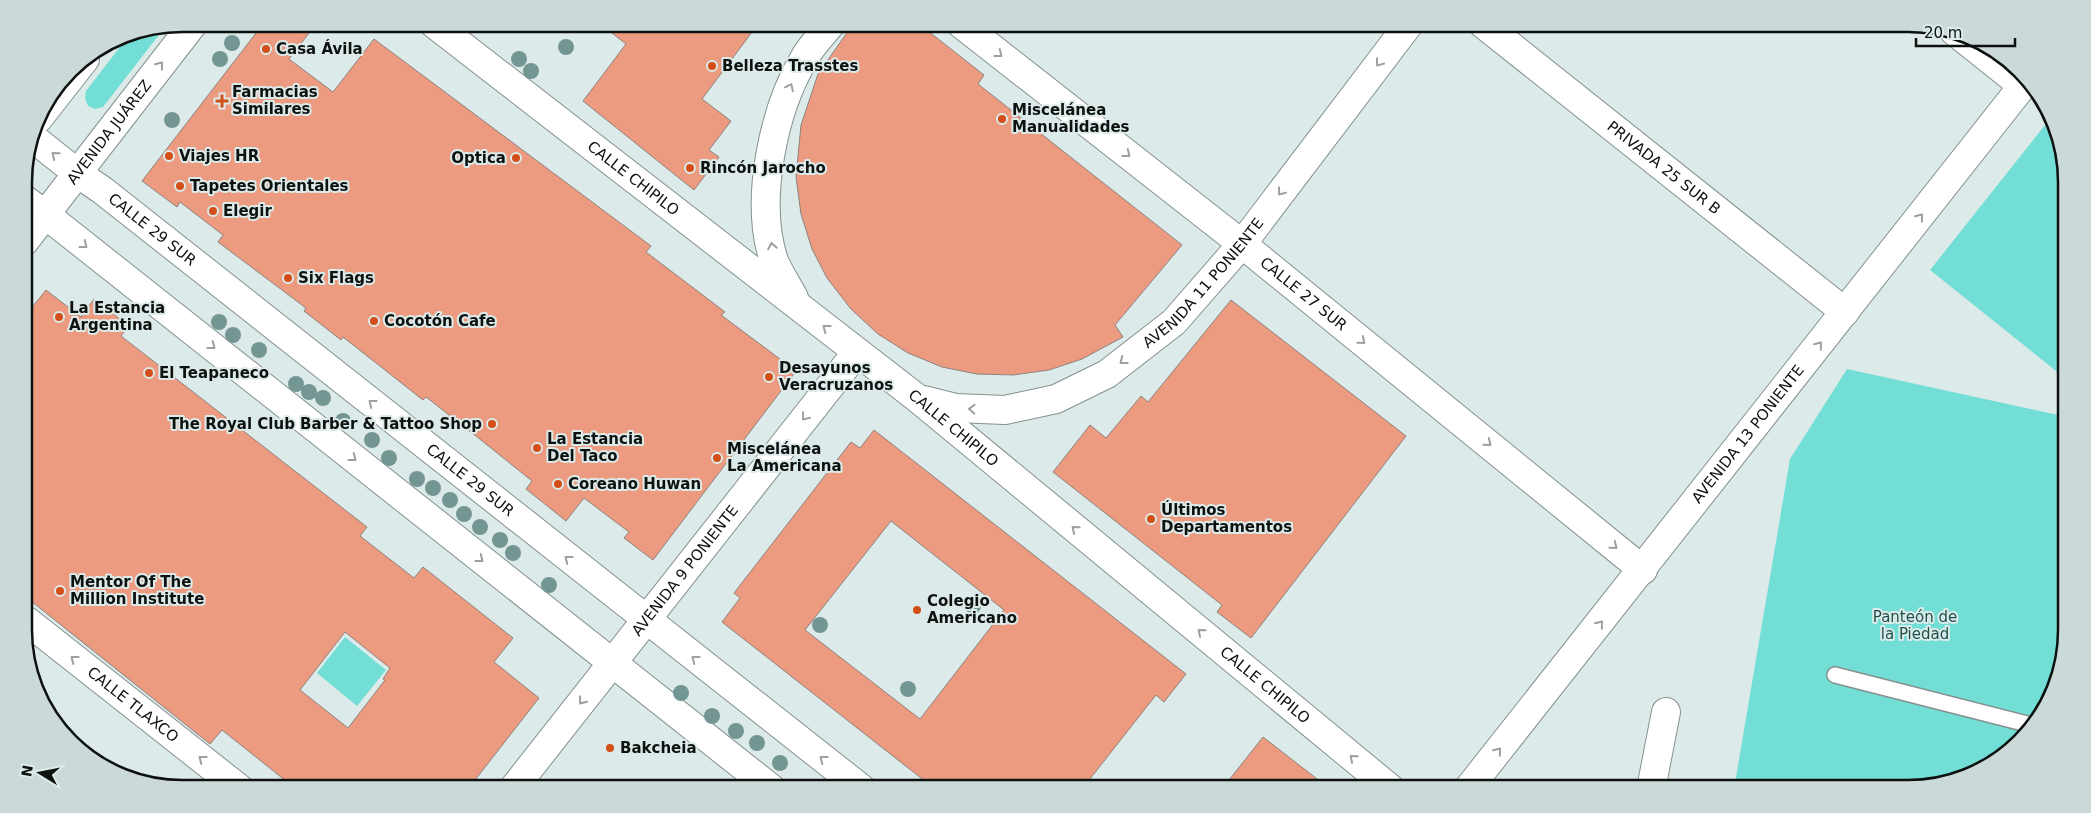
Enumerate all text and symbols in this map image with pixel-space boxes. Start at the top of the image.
scale bar [1916,15,2015,47]
text: 20 m [1924,24,1962,42]
place label: Casa Ávila [276,39,363,58]
marker: Casa Ávila [260,43,272,55]
one-way arrow [994,48,1003,57]
place label: Belleza Trasstes [722,57,858,75]
one-way arrow [1377,57,1385,66]
marker: Belleza Trasstes [706,60,718,72]
one-way arrow [155,62,163,71]
street label: AVENIDA JUÁREZ [63,76,155,188]
place label: Farmacias Similares [232,83,318,118]
one-way arrow [784,83,794,92]
marker: Farmacias Similares [216,95,228,107]
place label: Miscelánea Manualidades [1012,101,1130,136]
marker: Miscelánea Manualidades [996,113,1008,125]
street label: PRIVADA 25 SUR B [1603,117,1724,218]
street label: CALLE CHIPILO [584,137,683,219]
place label: Viajes HR [179,147,260,165]
one-way arrow [1121,148,1131,157]
place label: Optica [451,149,506,167]
marker: Viajes HR [163,150,175,162]
marker: Optica [510,152,522,164]
one-way arrow [52,153,61,161]
place label: Rincón Jarocho [700,159,826,177]
marker: Rincón Jarocho [684,162,696,174]
place label: Tapetes Orientales [190,177,349,195]
marker: Tapetes Orientales [174,180,186,192]
one-way arrow [1279,186,1287,195]
street label: CALLE 29 SUR [105,189,199,270]
place label: Elegir [223,202,272,220]
marker: Elegir [207,205,219,217]
one-way arrow [1914,214,1922,223]
street label: AVENIDA 11 PONIENTE [1139,215,1267,352]
one-way arrow [78,240,87,248]
one-way arrow [767,241,777,250]
street label: CALLE 27 SUR [1256,253,1350,335]
place label: Six Flags [298,269,374,287]
marker: Six Flags [282,272,294,284]
place label: La Estancia Argentina [69,299,165,334]
marker: La Estancia Argentina [53,311,65,323]
place label: Cocotón Cafe [384,312,496,330]
marker: Cocotón Cafe [368,315,380,327]
one-way arrow [822,325,832,334]
one-way arrow [1356,336,1365,345]
one-way arrow [206,341,215,350]
one-way arrow [1814,342,1822,351]
one-way arrow [1120,356,1129,364]
place label: Desayunos Veracruzanos [779,359,893,394]
street label: AVENIDA 13 PONIENTE [1688,361,1808,507]
place label: El Teapaneco [159,364,269,382]
marker: El Teapaneco [143,367,155,379]
marker: Desayunos Veracruzanos [763,371,775,383]
street label: CALLE CHIPILO [905,386,1002,470]
one-way arrow [368,400,377,409]
one-way arrow [968,403,976,414]
one-way arrow [801,412,810,421]
place label: The Royal Club Barber & Tattoo Shop [169,415,482,433]
marker: The Royal Club Barber & Tattoo Shop [486,418,498,430]
place label: La Estancia Del Taco [547,430,643,465]
one-way arrow [1482,438,1491,446]
street label: CALLE 29 SUR [423,440,518,520]
place label: Miscelánea La Americana [727,440,842,475]
marker: La Estancia Del Taco [531,442,543,454]
one-way arrow [347,452,356,460]
marker: Miscelánea La Americana [711,452,723,464]
place label: Coreano Huwan [568,475,701,493]
marker: Coreano Huwan [552,478,564,490]
place label: Últimos Departamentos [1161,500,1292,536]
street label: AVENIDA 9 PONIENTE [628,502,742,640]
marker: Últimos Departamentos [1145,513,1157,525]
one-way arrow [1072,525,1081,534]
one-way arrow [1608,540,1617,548]
one-way arrow [474,553,483,561]
one-way arrow [564,555,573,564]
place label: Mentor Of The Million Institute [70,573,204,608]
marker: Mentor Of The Million Institute [54,585,66,597]
place label: Colegio Americano [927,592,1017,627]
marker: Colegio Americano [911,604,923,616]
park label: Panteón de la Piedad [1873,608,1957,643]
one-way arrow [1594,621,1602,630]
one-way arrow [1197,629,1206,638]
street label: CALLE CHIPILO [1216,643,1314,727]
one-way arrow [71,656,80,664]
one-way arrow [692,656,701,665]
street label: CALLE TLAXCO [84,663,182,746]
one-way arrow [579,695,587,704]
place label: Bakcheia [620,739,697,757]
marker: Bakcheia [604,742,616,754]
north arrow [15,748,65,798]
one-way arrow [1493,748,1501,757]
one-way arrow [1350,755,1359,764]
one-way arrow [198,756,208,765]
one-way arrow [819,756,829,765]
text: N [18,764,36,778]

